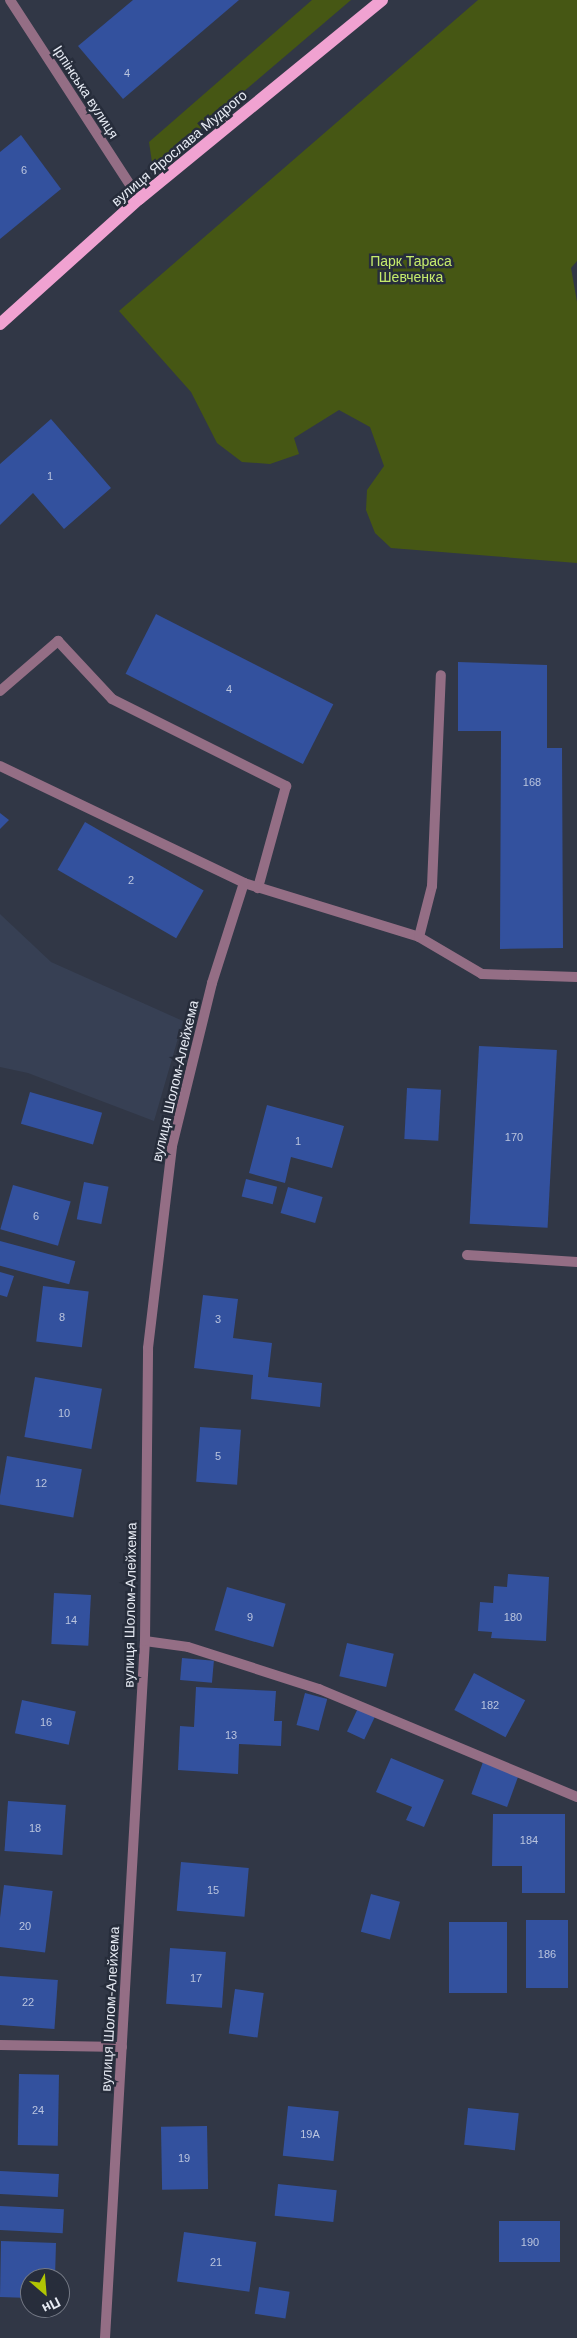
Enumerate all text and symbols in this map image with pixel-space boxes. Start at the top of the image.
street label: Ірпінська вулиця [50,42,122,142]
house number: 4 [124,66,130,80]
street label: вулиця Ярослава Мудрого [108,86,250,210]
house number: 6 [21,163,27,177]
park label: Парк Тараса Шевченка [370,253,452,286]
house number: 1 [47,469,53,483]
house number: 4 [226,682,232,696]
house number: 168 [523,775,541,789]
house number: 2 [128,873,134,887]
street label: вулиця Шолом-Алейхема [148,999,202,1163]
house number: 170 [505,1130,523,1144]
house number: 1 [295,1134,301,1148]
house number: 6 [33,1209,39,1223]
house number: 8 [59,1310,65,1324]
house number: 3 [215,1312,221,1326]
house number: 10 [58,1406,70,1420]
house number: 5 [215,1449,221,1463]
house number: 12 [35,1476,47,1490]
street label: вулиця Шолом-Алейхема [120,1522,140,1688]
house number: 9 [247,1610,253,1624]
house number: 180 [504,1610,522,1624]
house number: 14 [65,1613,77,1627]
house number: 182 [481,1698,499,1712]
house number: 16 [40,1715,52,1729]
house number: 13 [225,1728,237,1742]
house number: 18 [29,1821,41,1835]
house number: 184 [520,1833,538,1847]
house number: 15 [207,1883,219,1897]
house number: 20 [19,1919,31,1933]
street label: вулиця Шолом-Алейхема [97,1926,123,2092]
house number: 186 [538,1947,556,1961]
house number: 17 [190,1971,202,1985]
house number: 22 [22,1995,34,2009]
house number: 24 [32,2103,44,2117]
house number: 19А [300,2127,320,2141]
house number: 19 [178,2151,190,2165]
house number: 190 [521,2235,539,2249]
house number: 21 [210,2255,222,2269]
north arrow [20,2268,70,2318]
text: Пн [39,2294,63,2317]

